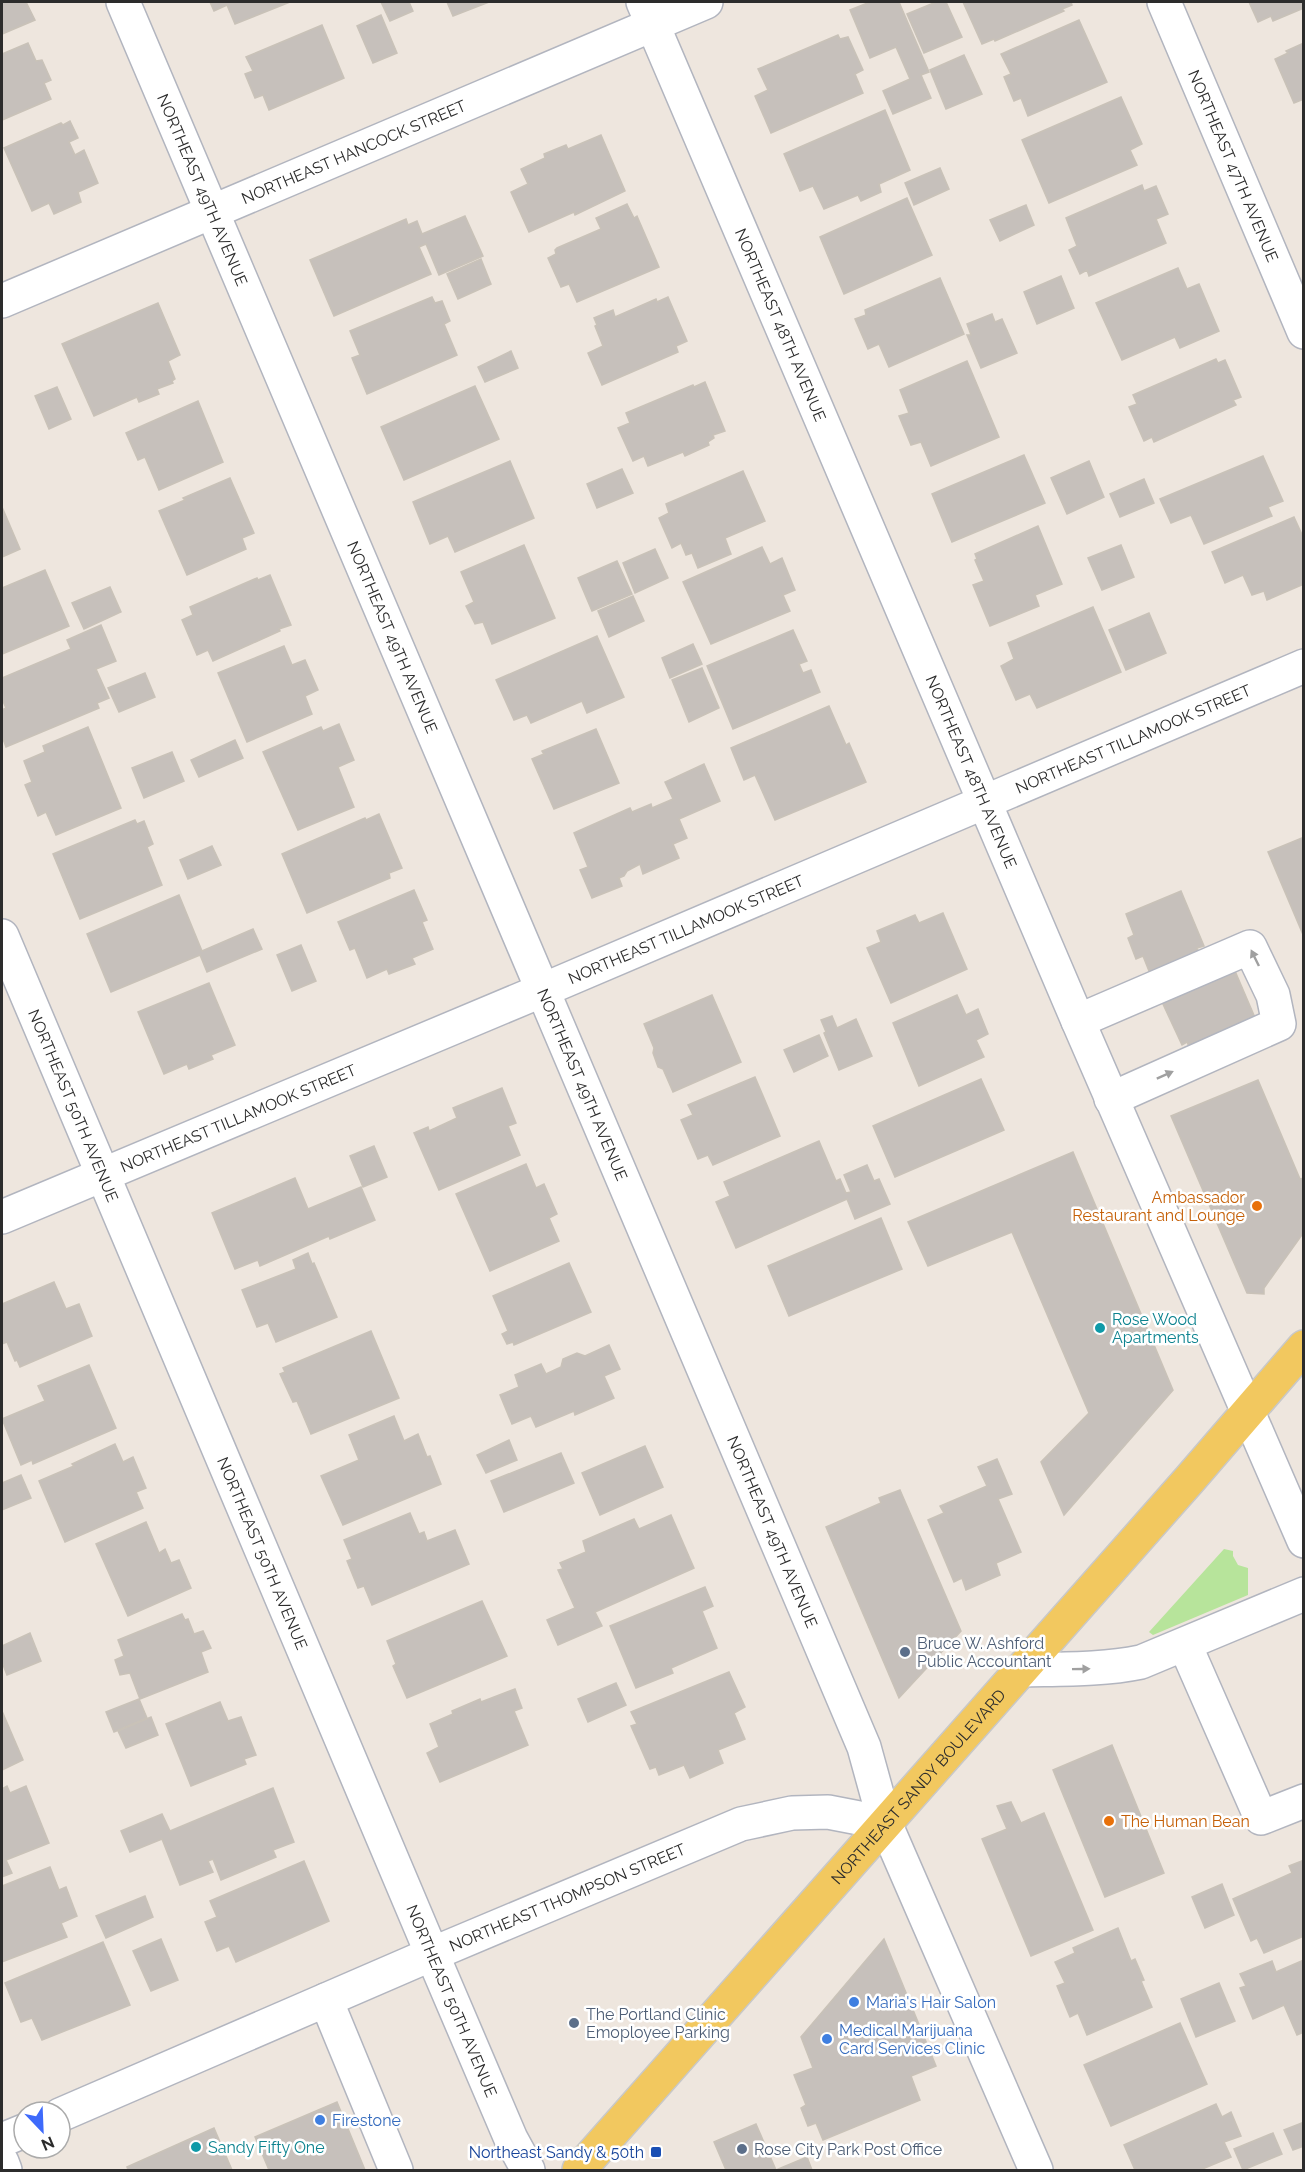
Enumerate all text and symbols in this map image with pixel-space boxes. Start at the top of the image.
street label: NORTHEAST 47TH AVENUE [1184,67,1283,265]
street label: NORTHEAST 49TH AVENUE [154,91,252,289]
street label: NORTHEAST HANCOCK STREET [238,96,469,208]
street label: NORTHEAST 48TH AVENUE [731,225,830,424]
street label: NORTHEAST 49TH AVENUE [344,538,442,736]
street label: NORTHEAST 48TH AVENUE [922,672,1021,871]
street label: NORTHEAST TILLAMOOK STREET [1012,680,1254,797]
street label: NORTHEAST TILLAMOOK STREET [565,871,807,988]
one-way arrow [1251,950,1260,967]
street label: NORTHEAST 49TH AVENUE [534,986,632,1184]
street label: NORTHEAST 50TH AVENUE [25,1006,123,1205]
street label: NORTHEAST TILLAMOOK STREET [117,1060,359,1176]
one-way arrow [1156,1070,1174,1080]
place label: Ambassador Restaurant and Lounge [1072,1188,1245,1225]
marker: Ambassador Restaurant and Lounge [1250,1199,1264,1213]
place label: Rose Wood Apartments [1112,1310,1199,1347]
marker: Rose Wood Apartments [1093,1321,1107,1335]
street label: NORTHEAST 49TH AVENUE [723,1433,822,1631]
street label: NORTHEAST 50TH AVENUE [214,1454,312,1653]
place label: Bruce W. Ashford Public Accountant [917,1634,1052,1671]
marker: Bruce W. Ashford Public Accountant [898,1645,912,1659]
one-way arrow [1071,1664,1090,1673]
street label: NORTHEAST SANDY BOULEVARD [827,1685,1009,1888]
place label: The Human Bean [1121,1812,1250,1831]
marker: The Human Bean [1102,1814,1116,1828]
street label: NORTHEAST THOMPSON STREET [446,1839,688,1955]
street label: NORTHEAST 50TH AVENUE [403,1902,502,2100]
place label: Maria's Hair Salon [866,1993,996,2012]
marker: Maria's Hair Salon [847,1995,861,2009]
place label: The Portland Clinic Emoployee Parking [586,2005,730,2042]
marker: The Portland Clinic Emoployee Parking [567,2016,581,2030]
place label: Medical Marijuana Card Services Clinic [839,2021,985,2058]
marker: Medical Marijuana Card Services Clinic [820,2032,834,2046]
north arrow [12,2100,72,2160]
place label: Firestone [332,2111,401,2130]
marker: Firestone [313,2113,327,2127]
text: N [38,2132,57,2154]
place label: Sandy Fifty One [208,2138,325,2157]
marker: Sandy Fifty One [189,2140,203,2154]
place label: Rose City Park Post Office [754,2140,942,2159]
marker: Rose City Park Post Office [735,2142,749,2156]
place label: Northeast Sandy & 50th [469,2143,644,2162]
marker: Northeast Sandy & 50th [649,2145,663,2159]

